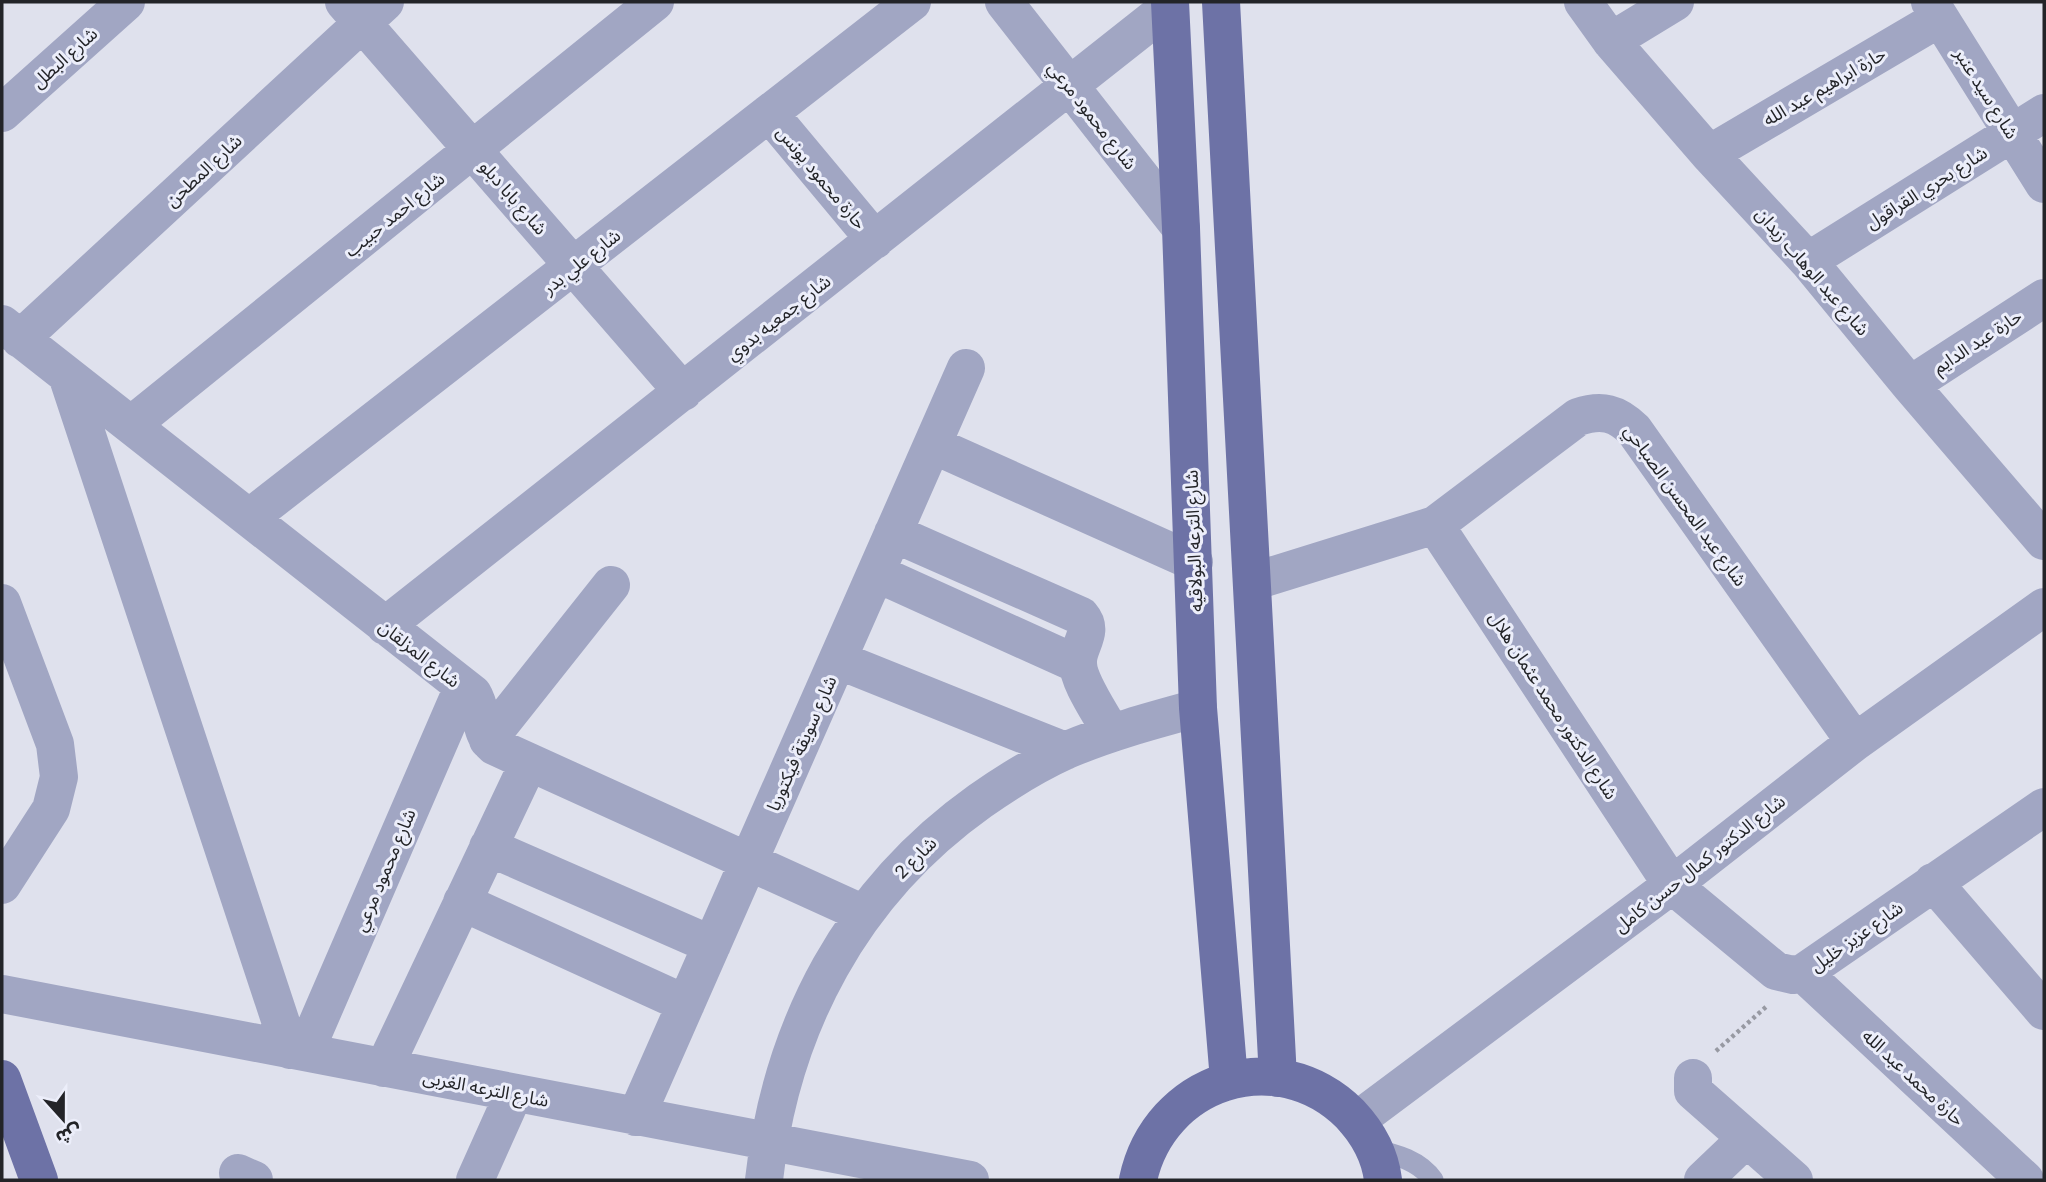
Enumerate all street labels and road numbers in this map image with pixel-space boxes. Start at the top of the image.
street label: شارع البطل [27,22,104,95]
street label: حارة ابراهيم عبد الله [1759,42,1891,133]
street label: شارع سيد عنبر [1946,43,2024,145]
street label: شارع محمود مرعي [1041,57,1142,176]
street label: حارة محمود يونس [772,121,872,234]
street label: شارع المطحن [160,129,249,214]
street label: شارع بحري القراقول [1861,141,1993,237]
street label: شارع بابا دبلو [473,155,552,241]
street label: شارع احمد حبيب [340,167,451,264]
street label: شارع عبد الوهاب زيدان [1748,203,1875,342]
street label: شارع علي بدر [537,224,627,302]
street label: شارع جمعيه بدوي [721,269,837,368]
street label: حارة عبد الدايم [1929,304,2027,380]
street label: شارع عبد المحسن الصباحي [1617,420,1752,592]
street label: شارع الترعه البولاقيه [1180,469,1210,612]
street label: شارع الدكتور محمد عثمان هلال [1482,607,1623,805]
street label: شارع المزلقان [373,615,465,695]
street label: شارع سويقة فيكتوريا [761,672,844,816]
street label: شارع الدكتور كمال حسن كامل [1609,789,1791,940]
street label: شارع محمود مرعي [348,805,423,936]
street label: شارع 2 [889,831,943,885]
street label: شارع عزيز خليل [1805,896,1909,979]
street label: حارة محمد عبد الله [1858,1024,1970,1131]
street label: شارع الترعه الغربى [421,1065,551,1115]

